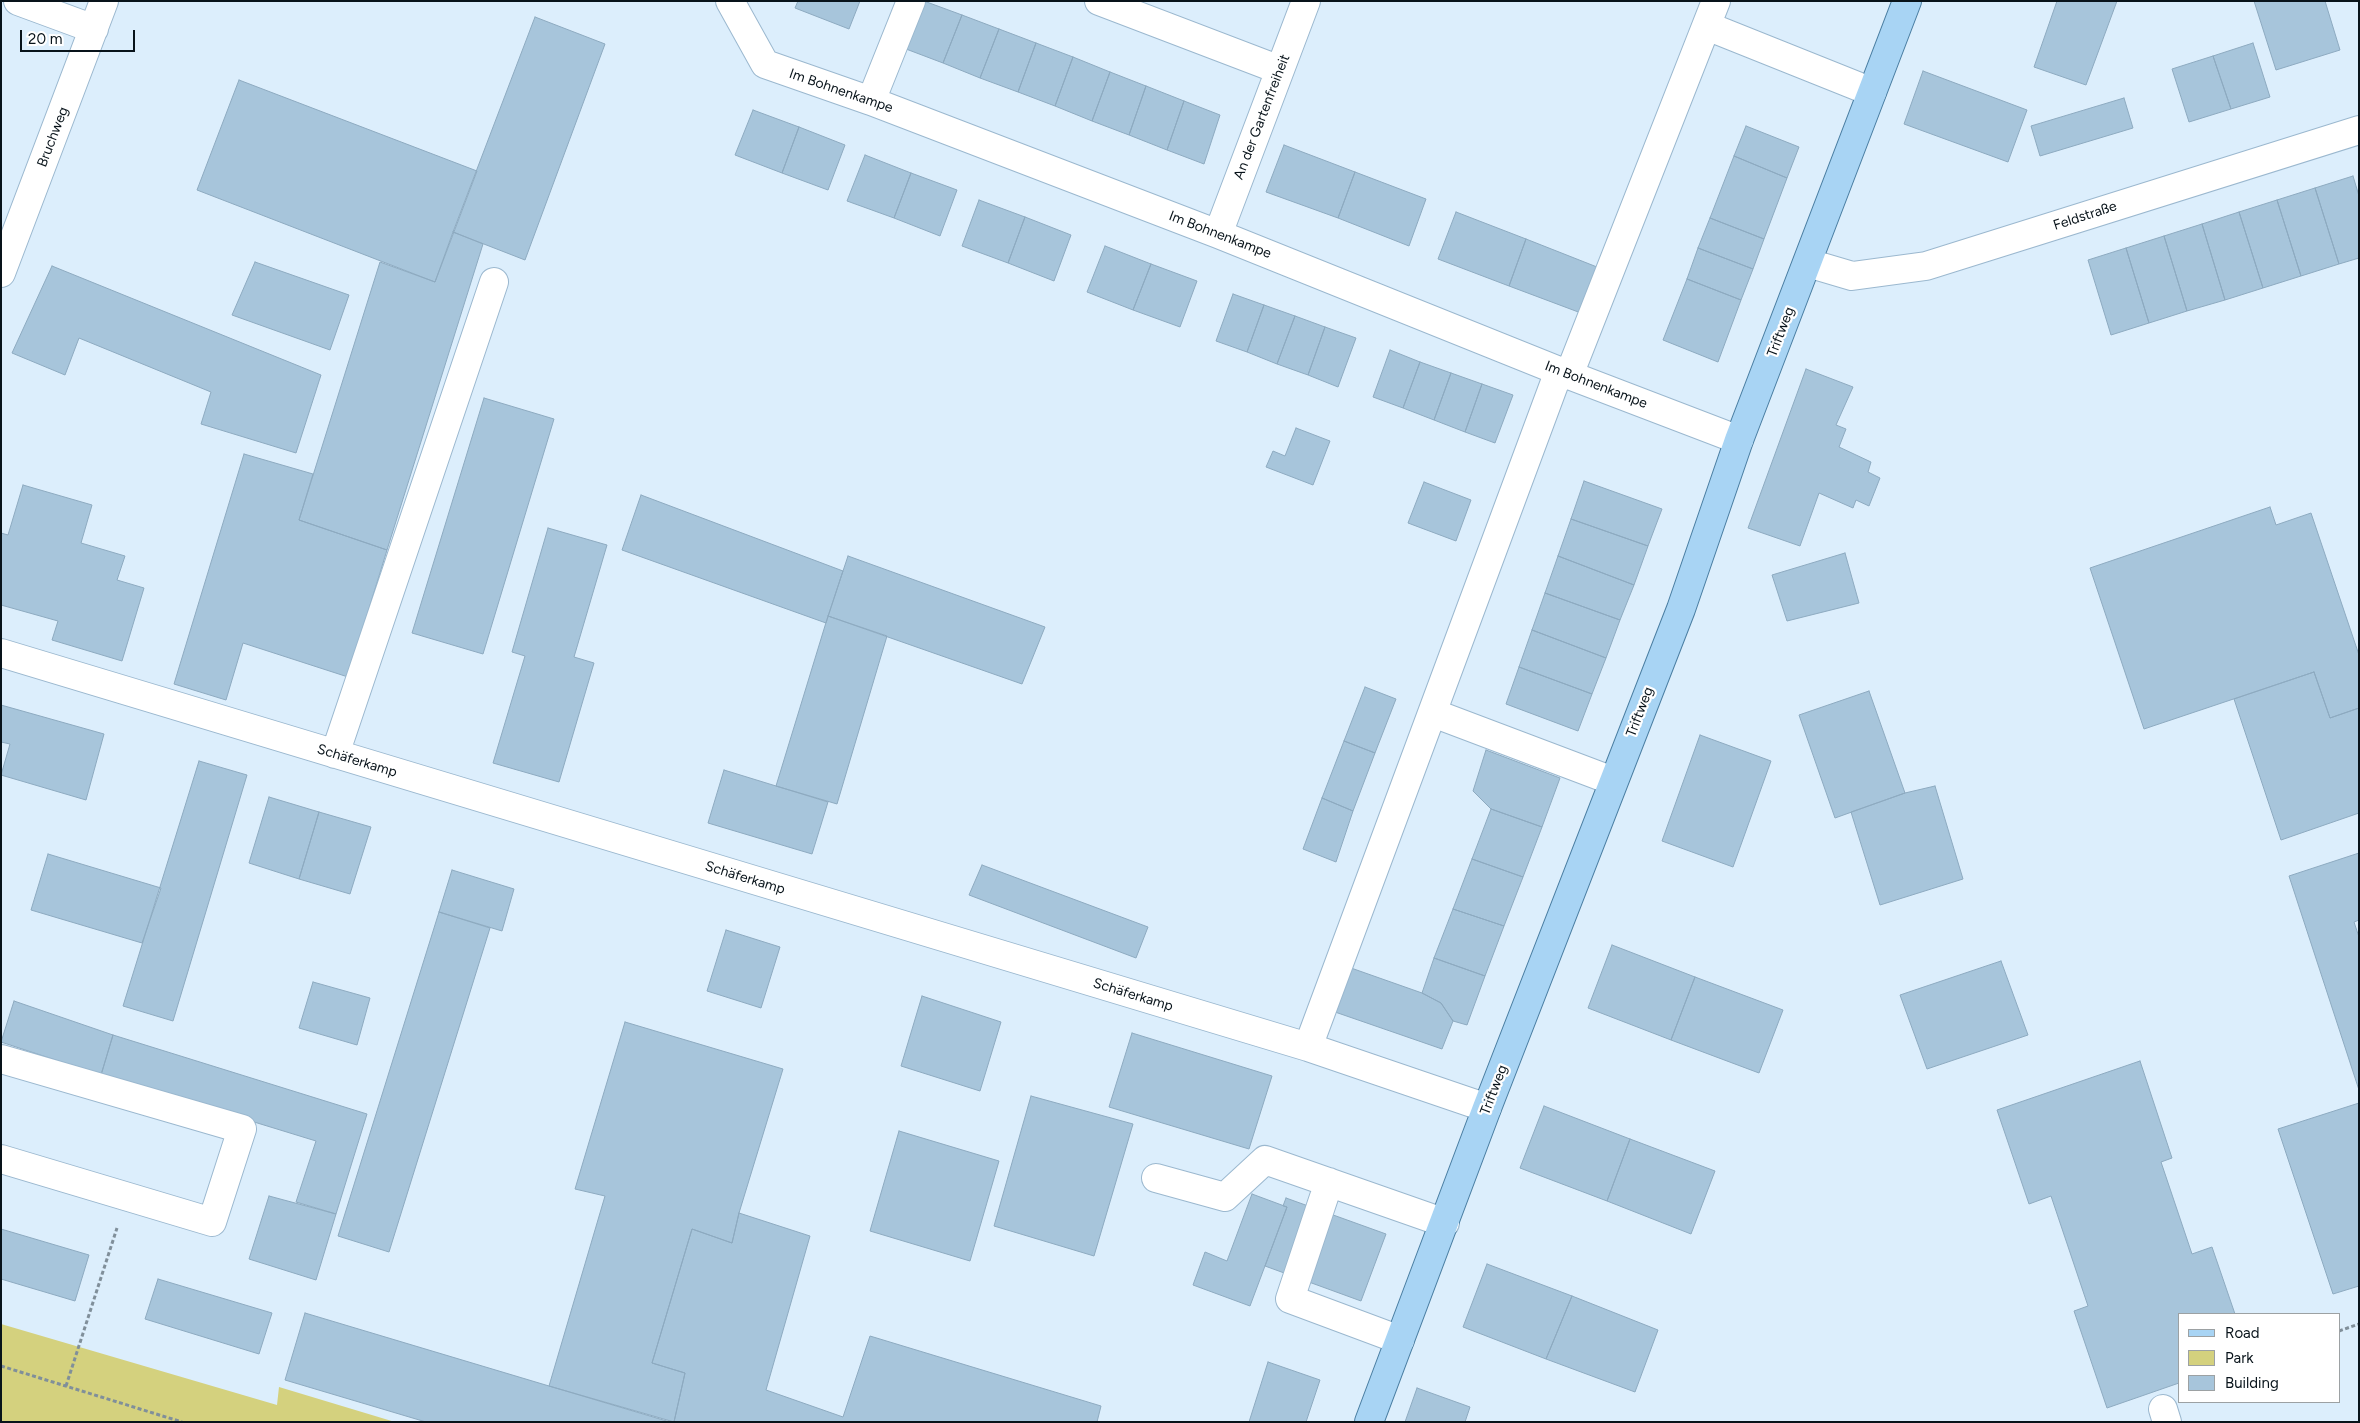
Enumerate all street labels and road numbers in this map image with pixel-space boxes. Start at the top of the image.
street label: An der Gartenfreiheit [1230,52,1294,182]
street label: Im Bohnenkampe [787,65,895,117]
street label: Bruchweg [34,105,72,169]
street label: Feldstraße [2051,198,2119,234]
street label: Im Bohnenkampe [1166,208,1274,262]
street label: Triftweg [1764,305,1798,359]
street label: Im Bohnenkampe [1542,358,1650,412]
street label: Triftweg [1623,685,1657,739]
street label: Schäferkamp [315,741,399,781]
street label: Schäferkamp [703,858,787,898]
street label: Schäferkamp [1091,975,1175,1015]
street label: Triftweg [1477,1063,1511,1117]

